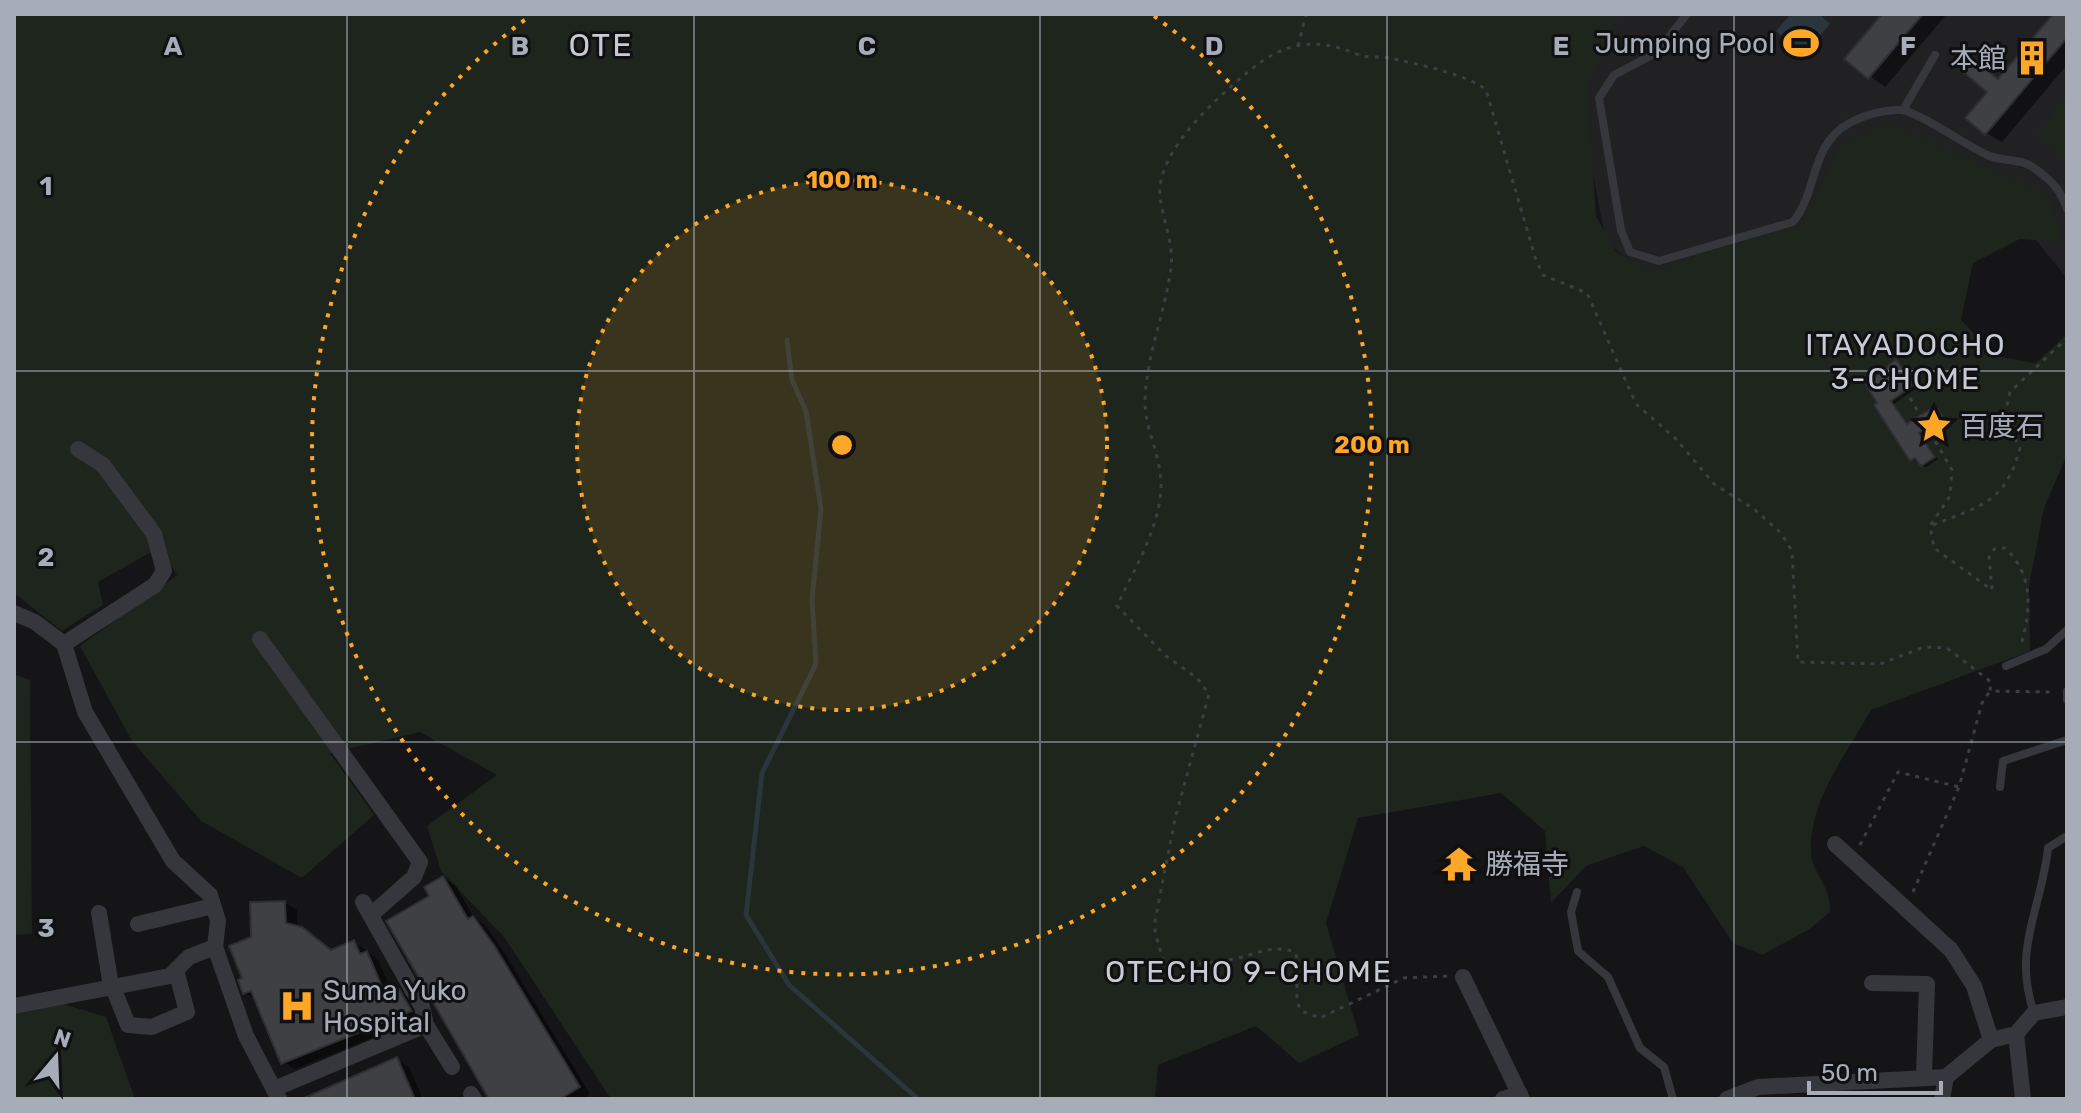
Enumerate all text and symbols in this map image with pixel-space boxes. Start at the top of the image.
sports icon: Jumping Pool [1782,24,1820,62]
district label: OTE [568,26,634,64]
place label: Jumping Pool [1595,27,1775,60]
text: A [164,31,183,62]
text: B [511,31,529,62]
text: C [858,31,876,62]
text: D [1205,31,1223,62]
text: E [1553,31,1569,62]
text: F [1900,31,1916,62]
building icon: 本館 [2013,39,2051,77]
place label: 本館 [1950,42,2006,75]
text: 100 m [806,166,878,194]
text: 1 [40,171,52,202]
district label: ITAYADOCHO 3-CHOME [1805,327,2007,397]
place icon: 百度石 [1915,407,1953,445]
place label: 百度石 [1960,410,2044,443]
centre of rings [828,431,856,459]
text: 200 m [1334,431,1410,459]
text: 2 [38,542,54,573]
temple icon: 勝福寺 [1440,845,1478,883]
place label: 勝福寺 [1485,848,1569,881]
text: 3 [37,913,55,944]
district label: OTECHO 9-CHOME [1105,954,1393,990]
place label: Suma Yuko Hospital [323,974,467,1039]
hospital icon: Suma Yuko Hospital [278,987,316,1025]
north arrow [16,1017,96,1097]
text: N [50,1023,74,1054]
scale bar [1809,1045,1941,1095]
text: 50 m [1821,1059,1878,1087]

